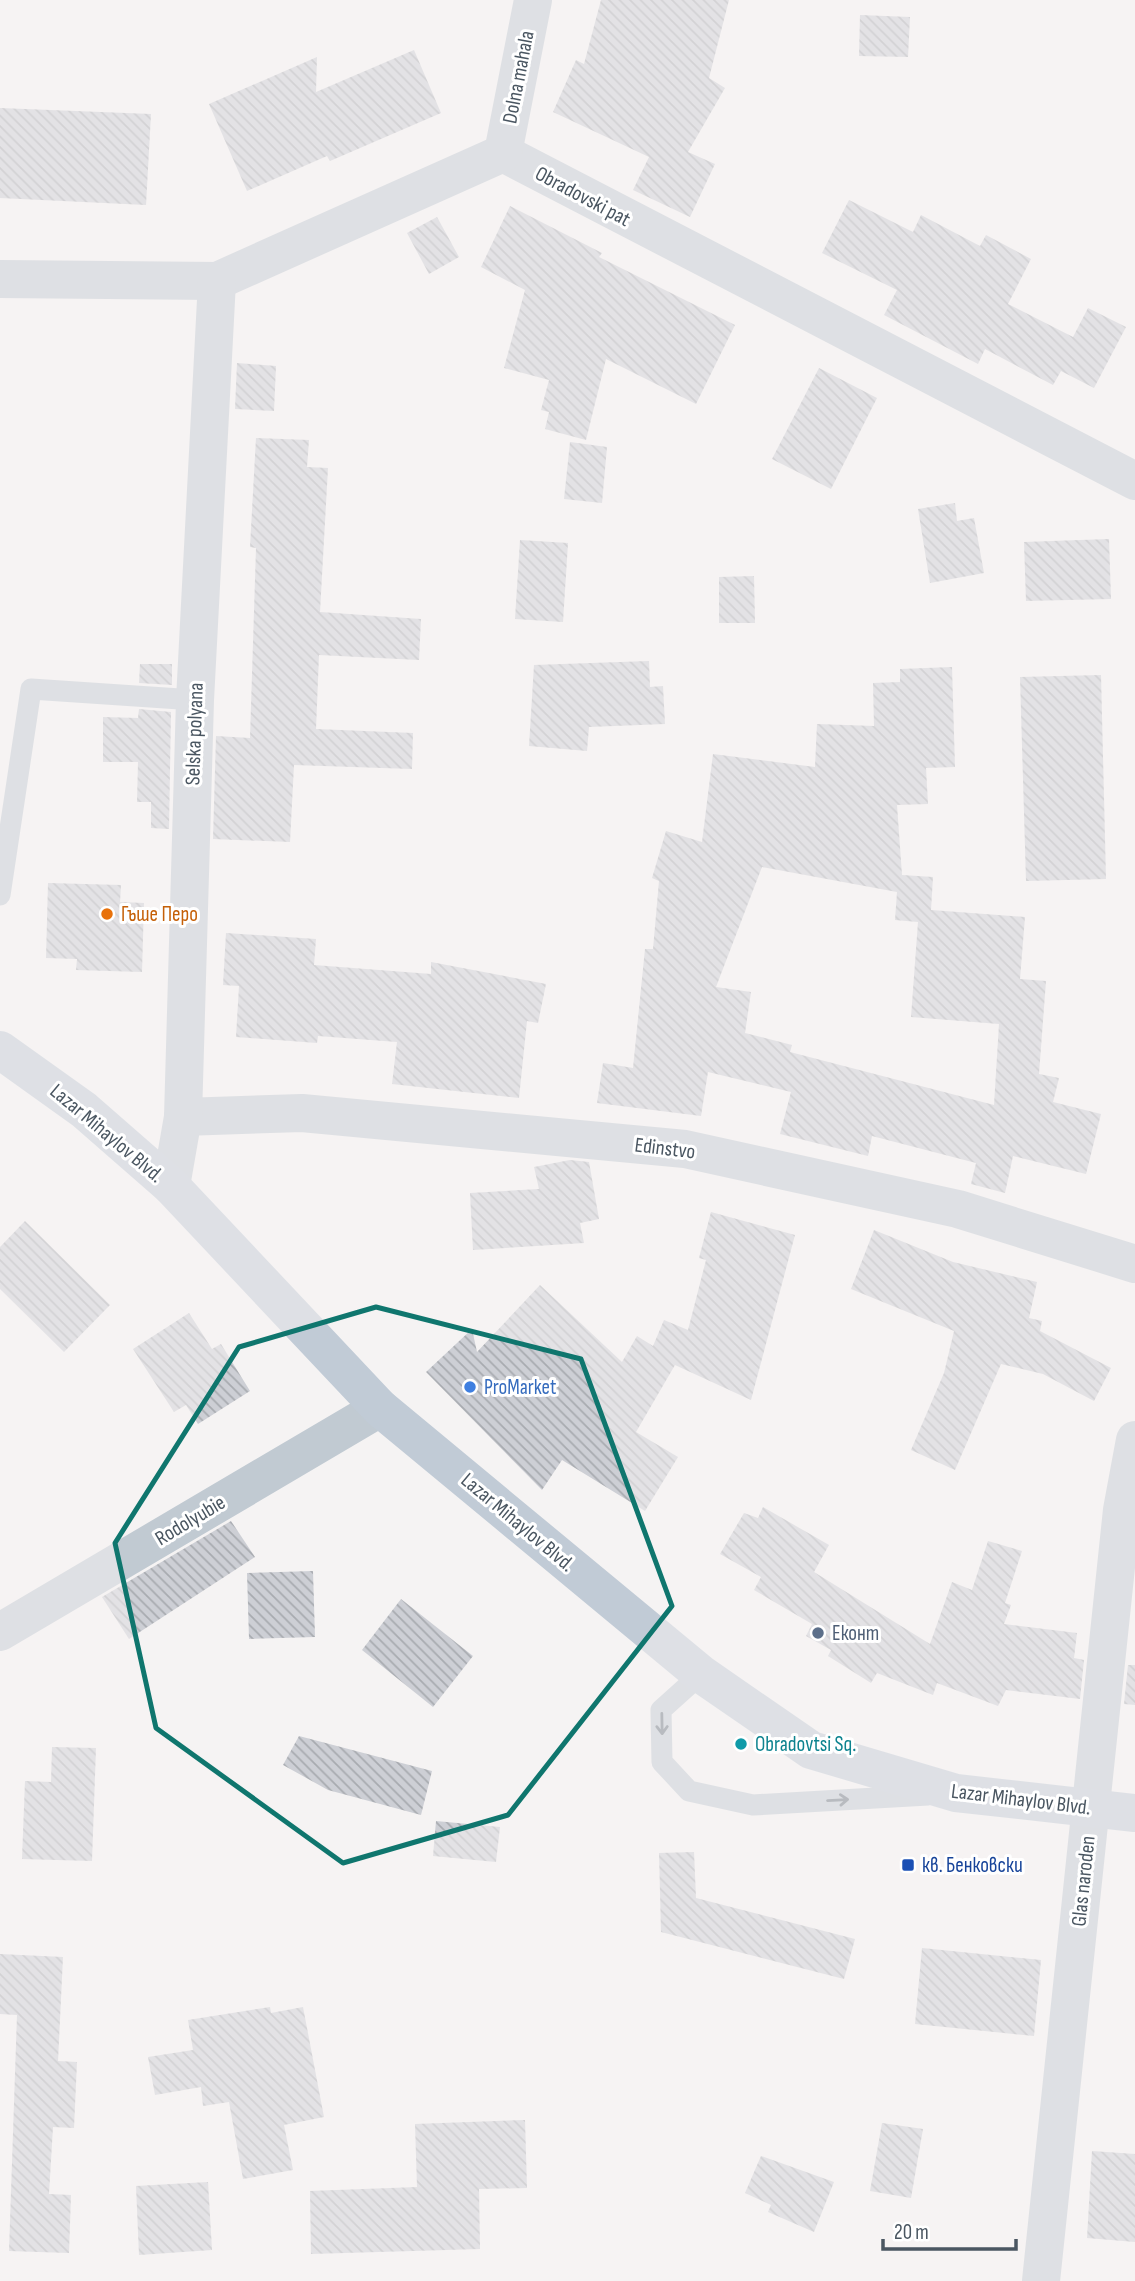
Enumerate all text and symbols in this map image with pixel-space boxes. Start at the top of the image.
street label: Dolna mahala [497,29,540,126]
street label: Obradovski pat [531,161,635,232]
street label: Selska polyana [180,682,209,786]
place label: Гъше Перо [121,902,198,927]
marker: Гъше Перо [99,906,115,922]
street label: Lazar Mihaylov Blvd. [45,1079,168,1188]
street label: Edinstvo [633,1132,697,1165]
place label: ProMarket [484,1375,556,1400]
marker: ProMarket [462,1379,478,1395]
street label: Lazar Mihaylov Blvd. [456,1468,579,1577]
street label: Rodolyubie [151,1490,230,1551]
place label: Еконт [832,1621,879,1646]
marker: Еконт [810,1625,826,1641]
one-way arrow [655,1713,668,1736]
place label: Obradovtsi Sq. [755,1732,856,1757]
marker: Obradovtsi Sq. [733,1736,749,1752]
street label: Lazar Mihaylov Blvd. [950,1779,1092,1820]
one-way arrow [826,1794,849,1807]
street label: Glas naroden [1066,1834,1101,1928]
place label: кв. Бенковски [922,1853,1023,1878]
marker: кв. Бенковски [900,1857,916,1873]
scale bar [883,2208,1016,2252]
text: 20 m [894,2220,929,2245]

